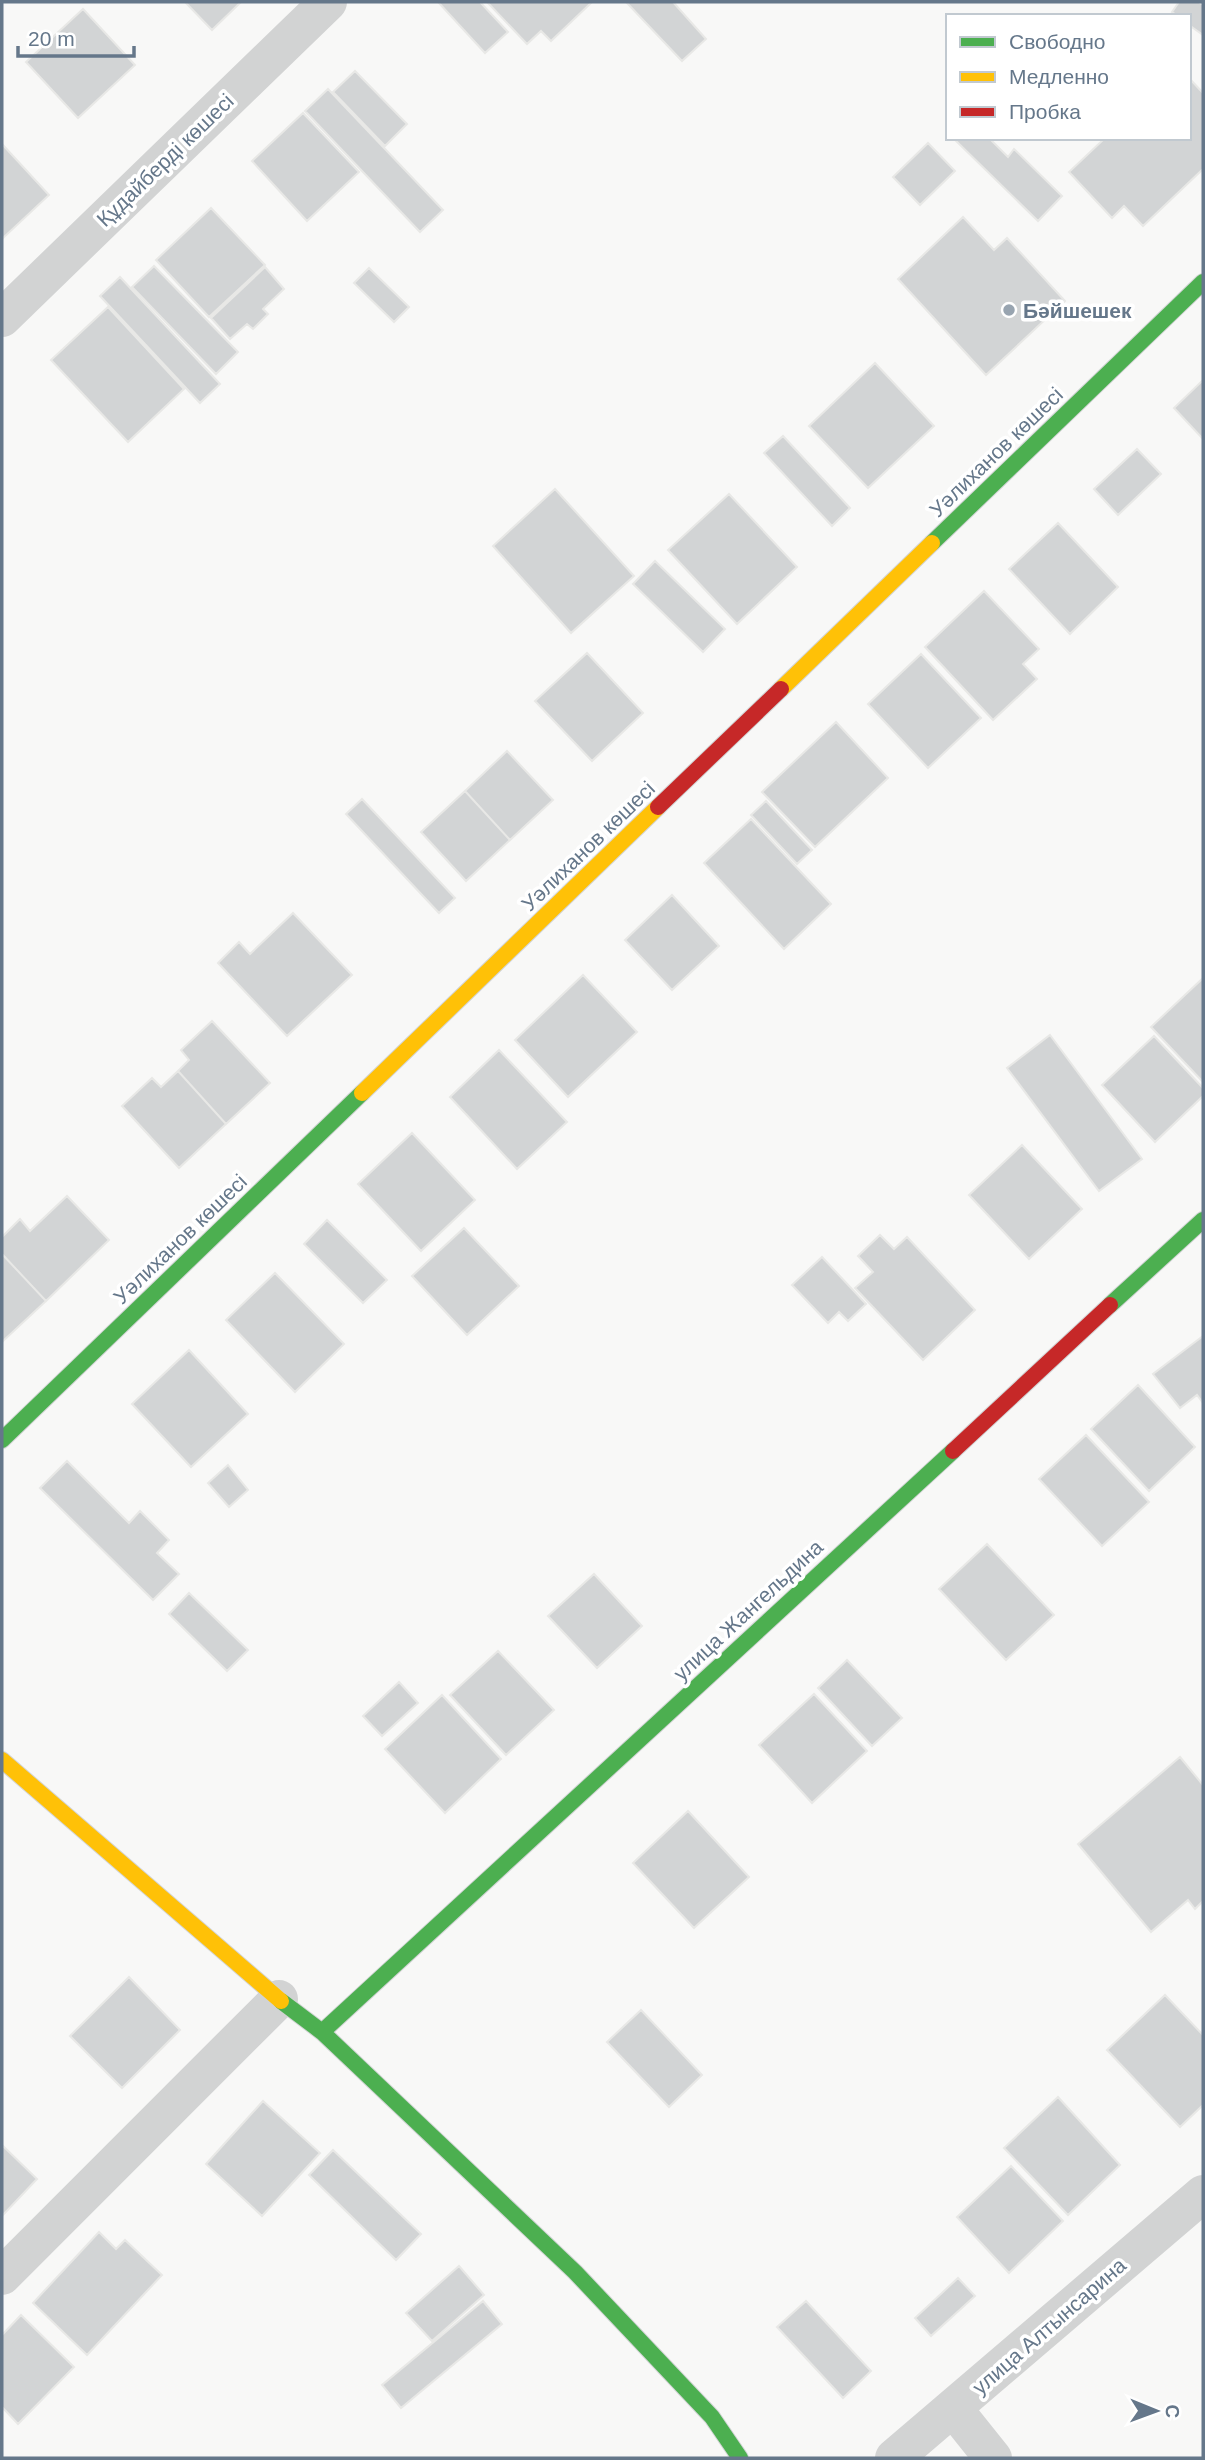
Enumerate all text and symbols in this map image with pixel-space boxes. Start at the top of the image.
scale bar [18,14,133,58]
legend [946,14,1191,140]
text: 20 m [28,27,75,50]
text: Свободно [1009,30,1106,53]
text: Медленно [1009,65,1109,88]
street label: Құдайберді көшесі [92,89,238,231]
text: Пробка [1009,100,1081,123]
place label: Бәйшешек [1023,299,1132,322]
marker: Бәйшешек [1001,302,1017,318]
street label: Уәлиханов көшесі [925,383,1067,521]
street label: Уәлиханов көшесі [517,777,659,915]
street label: Уәлиханов көшесі [109,1170,251,1308]
street label: улица Жангельдина [669,1535,827,1685]
street label: улица Алтынсарина [968,2253,1130,2399]
north arrow [1121,2376,1191,2446]
text: С [1162,2404,1183,2419]

